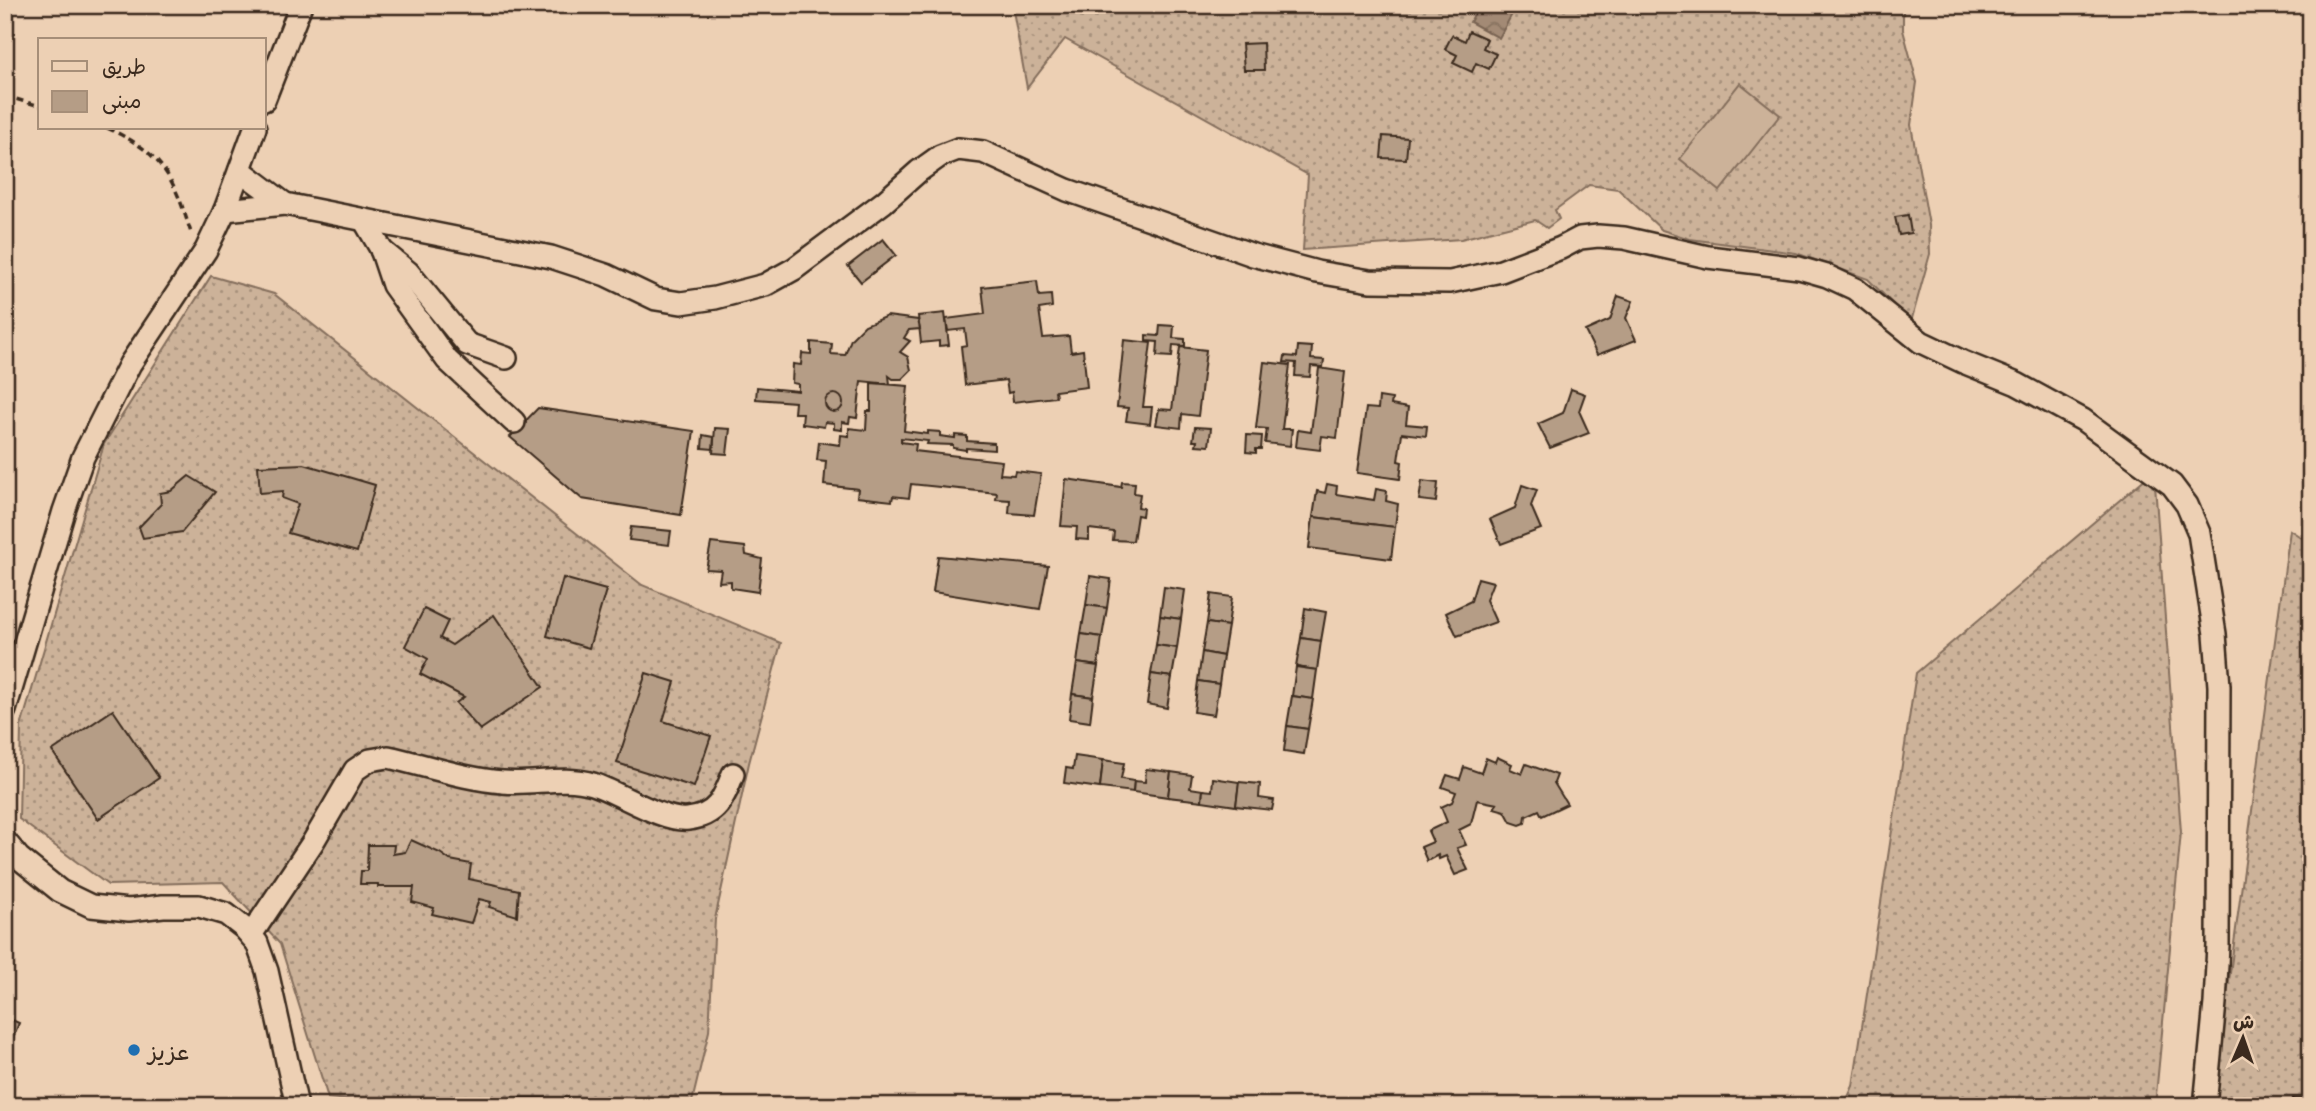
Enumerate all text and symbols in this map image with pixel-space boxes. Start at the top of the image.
legend [38,38,266,130]
text: طريق [102,52,146,79]
text: مبنى [102,86,141,115]
north arrow [2208,1002,2278,1072]
text: ش [2233,1008,2255,1033]
place label: عزيز [146,1035,189,1066]
marker: عزيز [126,1042,142,1058]

